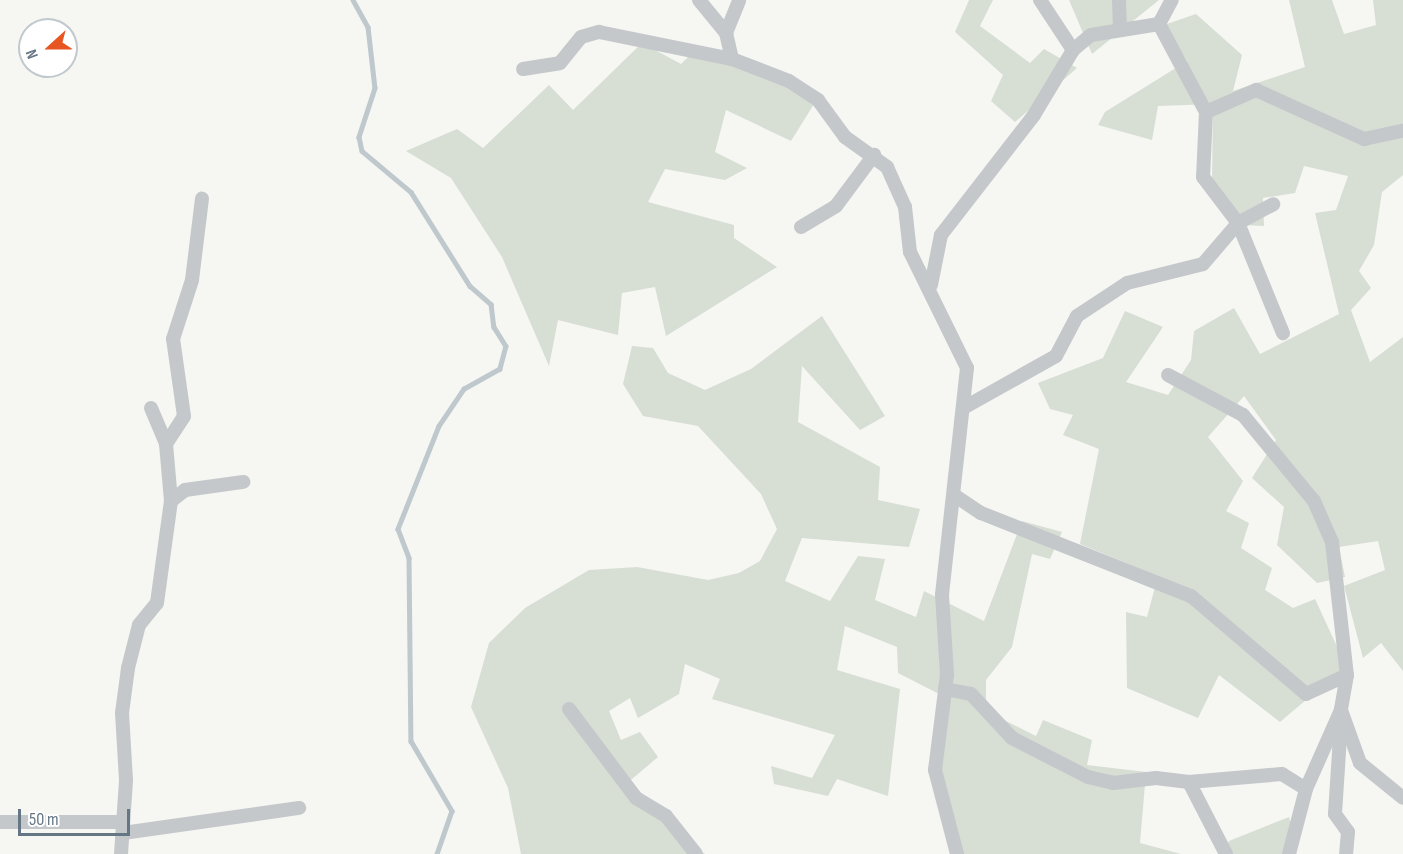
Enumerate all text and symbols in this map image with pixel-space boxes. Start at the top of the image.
north arrow [18,18,78,78]
text: N [22,47,43,61]
scale bar [21,797,134,835]
text: 50 m [29,809,59,830]

